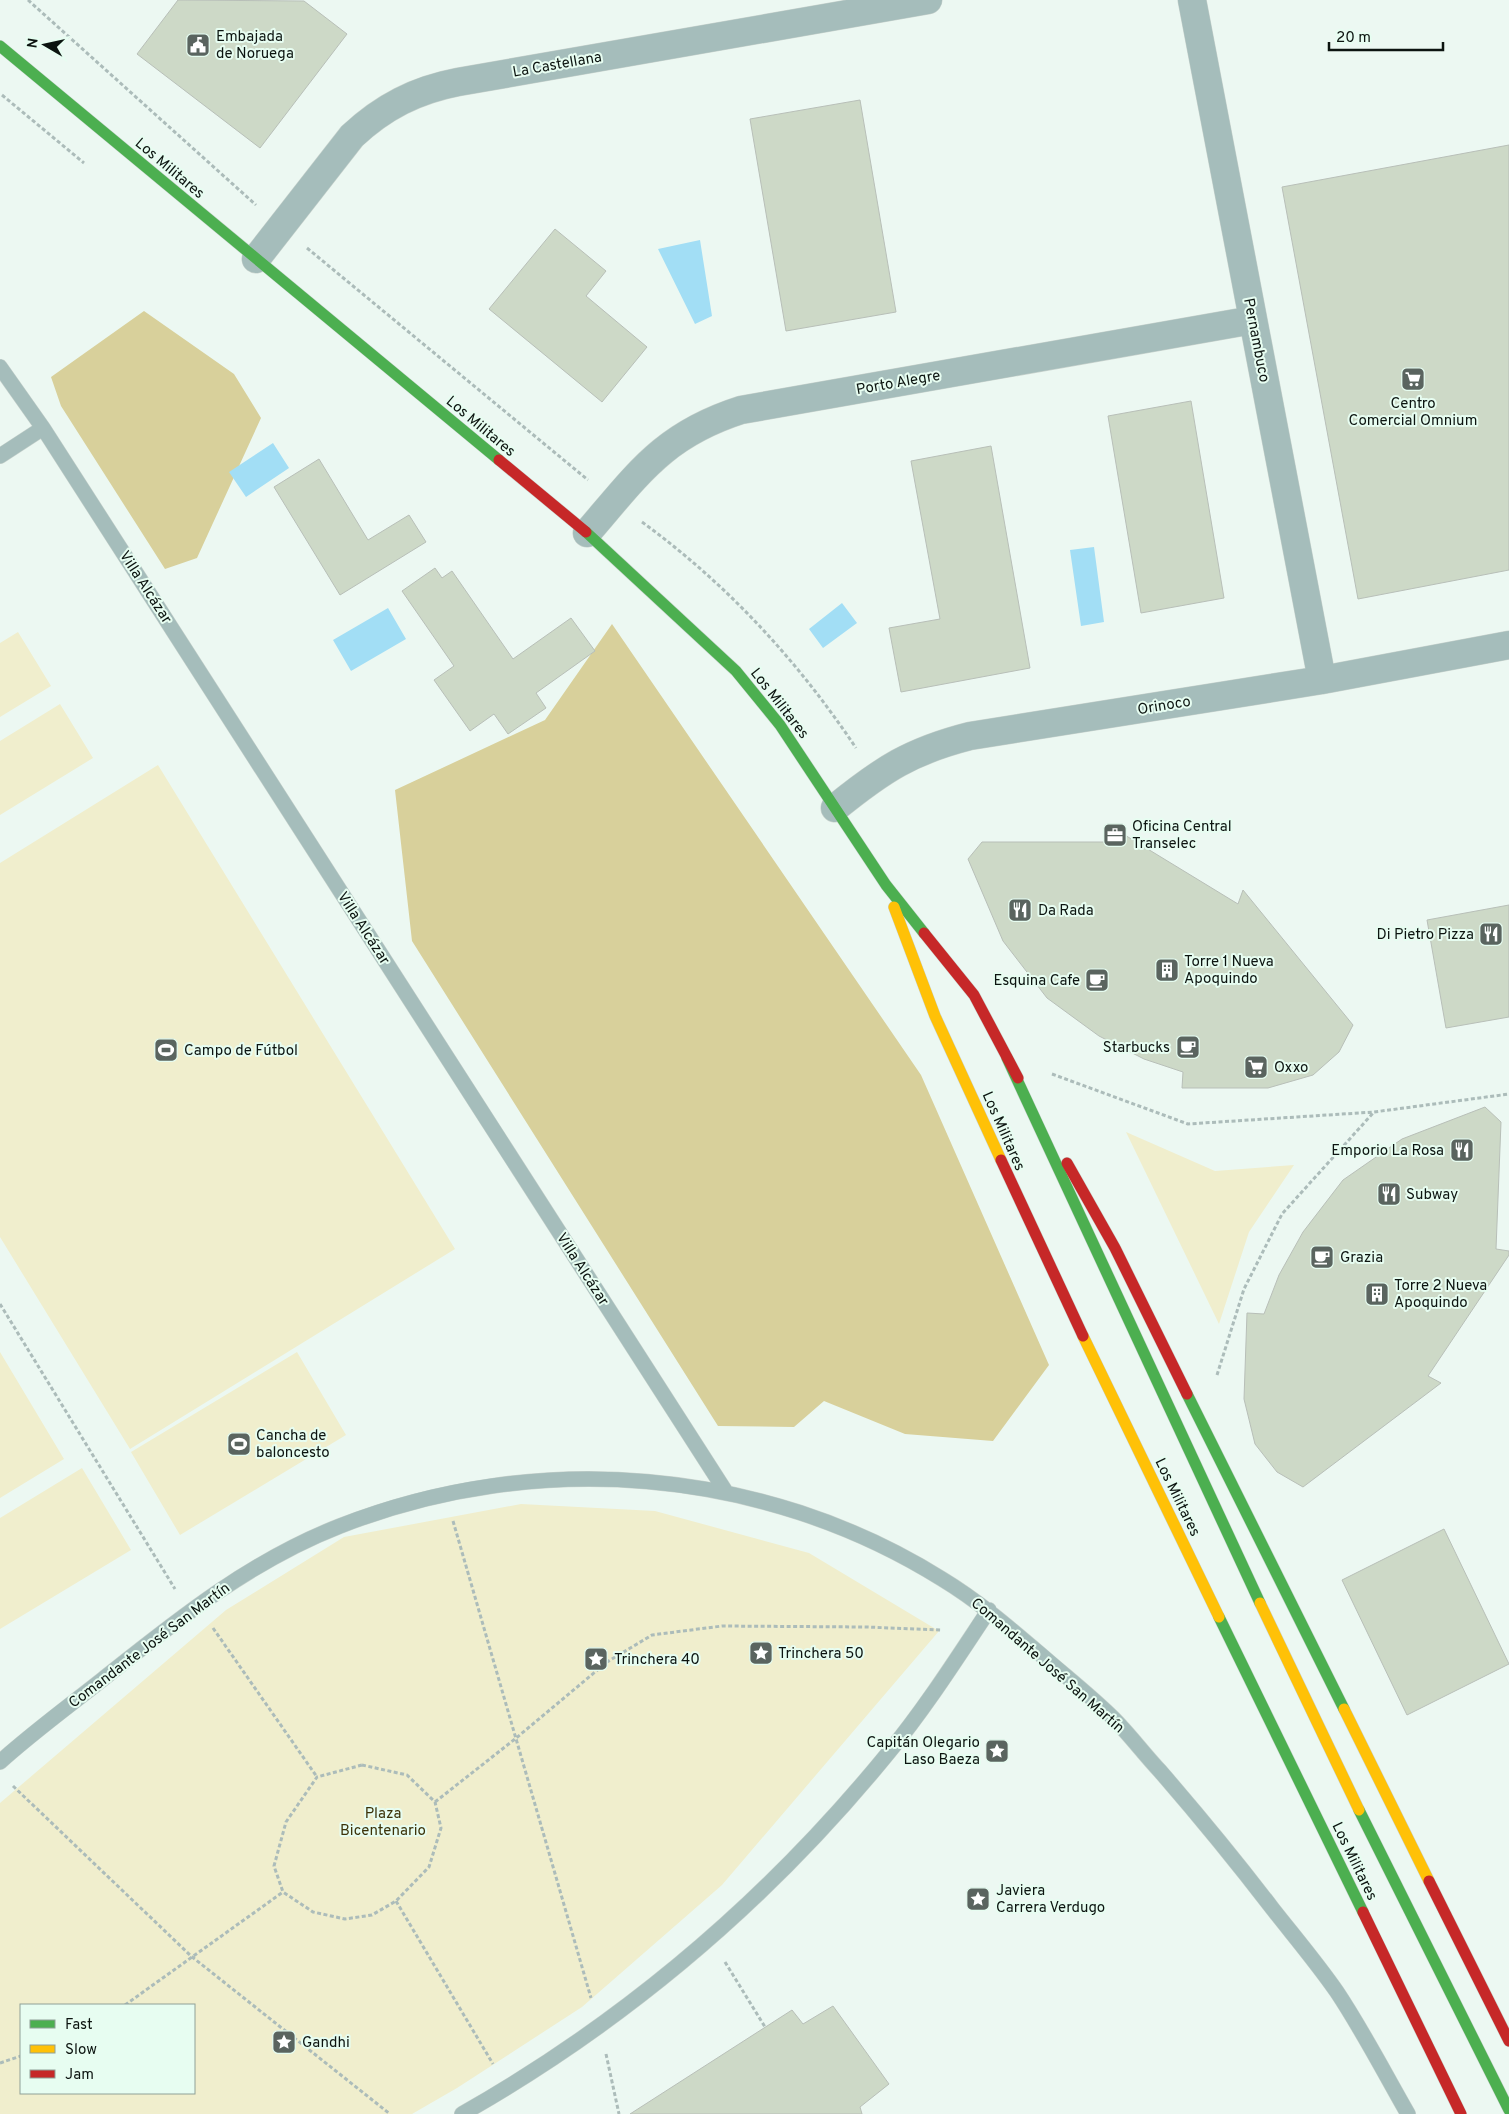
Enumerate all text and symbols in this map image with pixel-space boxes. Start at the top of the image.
north arrow [20,20,70,70]
scale bar [1329,20,1443,52]
place label: Embajada de Noruega [216,28,294,64]
text: 20 m [1336,29,1371,48]
public building icon: Embajada de Noruega [185,32,211,58]
text: N [24,37,43,50]
street label: La Castellana [511,48,603,83]
street label: Los Militares [130,135,208,204]
street label: Pernambuco [1238,296,1273,384]
supermarket icon: Centro Comercial Omnium [1400,366,1426,392]
street label: Porto Alegre [855,367,942,400]
street label: Los Militares [441,393,519,462]
place label: Centro Comercial Omnium [1349,395,1477,431]
street label: Villa Alcázar [114,548,175,628]
street label: Los Militares [745,665,812,743]
street label: Orinoco [1136,693,1192,720]
place label: Oficina Central Transelec [1132,818,1232,854]
office icon: Oficina Central Transelec [1102,822,1128,848]
street label: Villa Alcázar [332,889,393,969]
restaurant icon: Da Rada [1007,897,1033,923]
place label: Da Rada [1038,902,1094,921]
restaurant icon: Di Pietro Pizza [1478,921,1504,947]
place label: Di Pietro Pizza [1377,926,1474,945]
place label: Torre 1 Nueva Apoquindo [1184,953,1274,989]
building icon: Torre 1 Nueva Apoquindo [1154,957,1180,983]
cafe icon: Esquina Cafe [1084,967,1110,993]
place label: Esquina Cafe [993,972,1080,991]
cafe icon: Starbucks [1175,1034,1201,1060]
sports icon: Campo de Fútbol [153,1037,179,1063]
place label: Starbucks [1103,1039,1170,1058]
place label: Campo de Fútbol [184,1042,298,1061]
supermarket icon: Oxxo [1243,1054,1269,1080]
place label: Oxxo [1274,1059,1308,1078]
street label: Los Militares [977,1089,1029,1174]
restaurant icon: Emporio La Rosa [1449,1137,1475,1163]
place label: Emporio La Rosa [1331,1142,1444,1161]
restaurant icon: Subway [1376,1181,1402,1207]
place label: Subway [1406,1186,1458,1205]
street label: Villa Alcázar [551,1230,612,1310]
cafe icon: Grazia [1309,1244,1335,1270]
place label: Grazia [1340,1249,1383,1268]
place label: Torre 2 Nueva Apoquindo [1394,1277,1487,1313]
building icon: Torre 2 Nueva Apoquindo [1364,1281,1390,1307]
place label: Cancha de baloncesto [256,1427,330,1463]
sports icon: Cancha de baloncesto [226,1431,252,1457]
street label: Los Militares [1150,1455,1204,1540]
street label: Comandante José San Martín [65,1579,234,1713]
street label: Comandante José San Martín [966,1594,1128,1738]
place icon: Trinchera 50 [748,1640,774,1666]
place label: Trinchera 50 [778,1645,864,1664]
place icon: Trinchera 40 [583,1646,609,1672]
place label: Trinchera 40 [614,1651,700,1670]
place label: Capitán Olegario Laso Baeza [867,1734,980,1770]
place icon: Capitán Olegario Laso Baeza [984,1738,1010,1764]
park label: Plaza Bicentenario [340,1805,426,1841]
street label: Los Militares [1327,1819,1381,1904]
place label: Javiera Carrera Verdugo [996,1882,1105,1918]
place icon: Javiera Carrera Verdugo [965,1886,991,1912]
legend [20,2004,195,2094]
text: Fast [65,2016,93,2035]
place icon: Gandhi [271,2029,297,2055]
place label: Gandhi [302,2034,350,2053]
text: Slow [65,2041,97,2060]
text: Jam [65,2066,94,2085]

